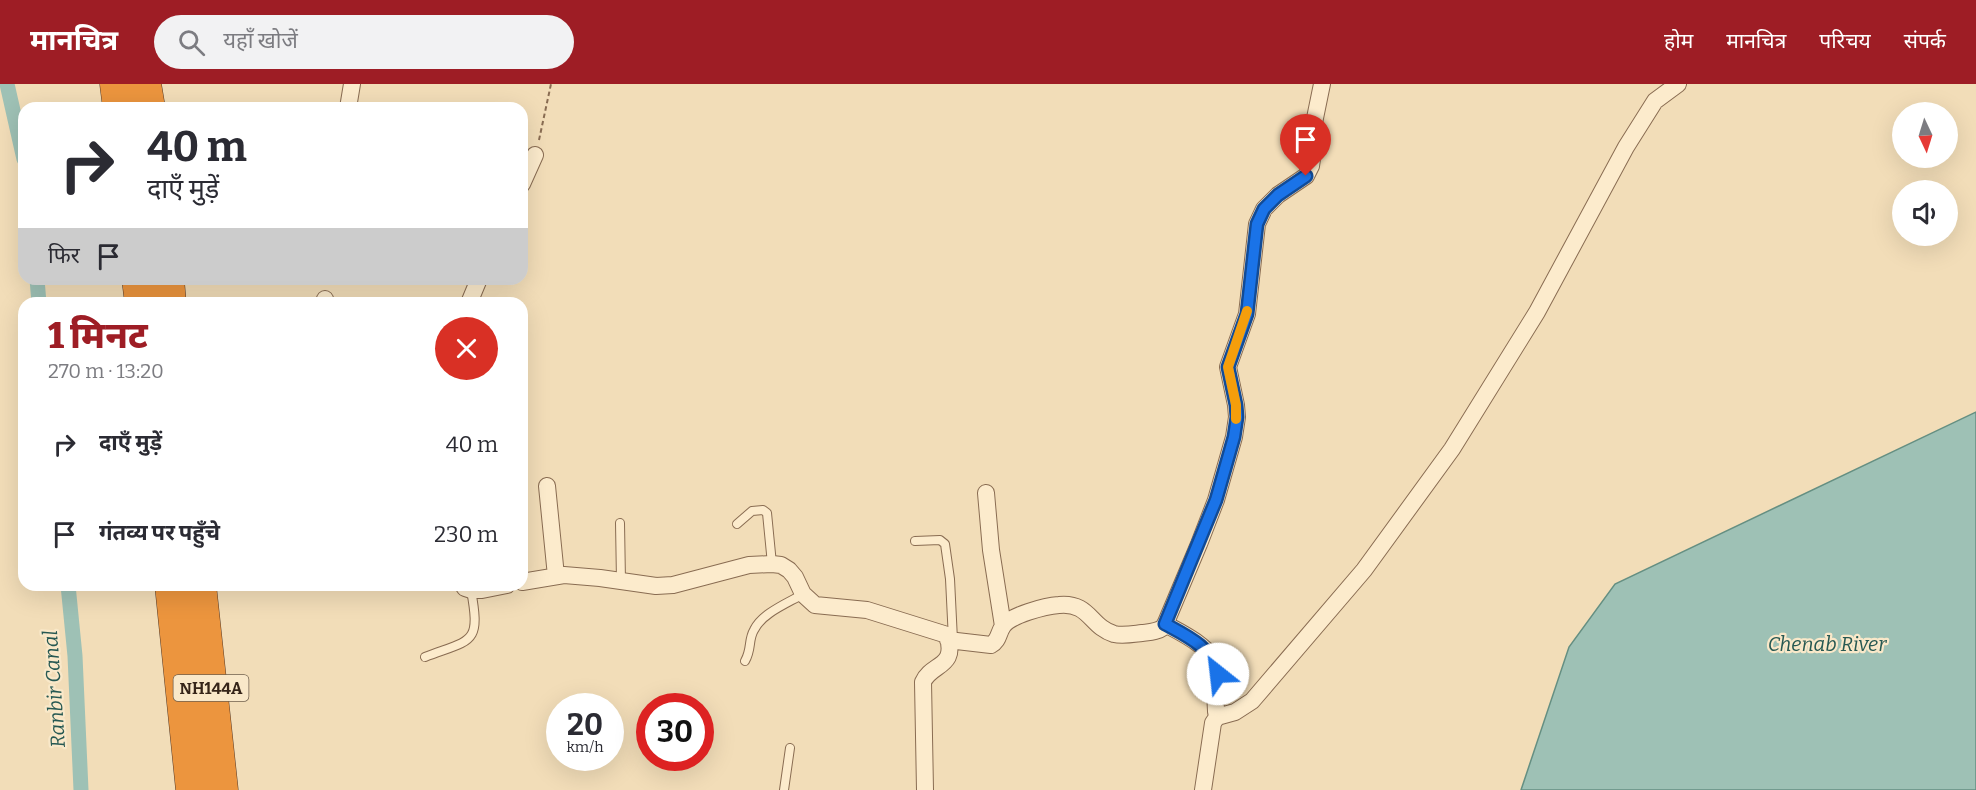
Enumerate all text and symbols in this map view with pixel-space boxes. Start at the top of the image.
search box [154,15,574,69]
text: मानचित्र [30,24,118,57]
icon: search [175,26,208,59]
text: यहाँ खोजें [223,27,298,54]
text: होम [1664,28,1693,54]
text: मानचित्र [1726,28,1786,54]
text: परिचय [1819,28,1871,54]
text: संपर्क [1904,28,1946,54]
north arrow [1892,102,1958,168]
map controls [1892,102,1958,246]
pin [1280,114,1331,176]
text: 40 m [147,122,247,172]
icon: arrive [1289,123,1322,156]
icon: right [48,126,126,204]
text: दाएँ मुड़ें [147,173,219,205]
button: sound [1892,180,1958,246]
icon: arrive [92,240,125,273]
text: फिर [48,242,80,269]
text: 1 मिनट [48,314,148,358]
button: close [435,317,498,380]
text: 270 m · 13:20 [48,359,164,383]
icon: right [48,428,81,461]
text: दाएँ मुड़ें [99,429,162,456]
text: 40 m [446,431,498,458]
icon: arrive [48,518,81,551]
text: गंतव्य पर पहुँचे [99,519,220,546]
text: 230 m [434,521,498,548]
water label: Ranbir Canal [38,629,70,749]
water label: Chenab River [1768,632,1887,656]
position arrow [1186,642,1250,706]
road number: NH144A [174,675,248,701]
speed limit sign: 30 [636,693,714,771]
text: 20 [567,707,603,743]
text: km/h [566,738,604,756]

